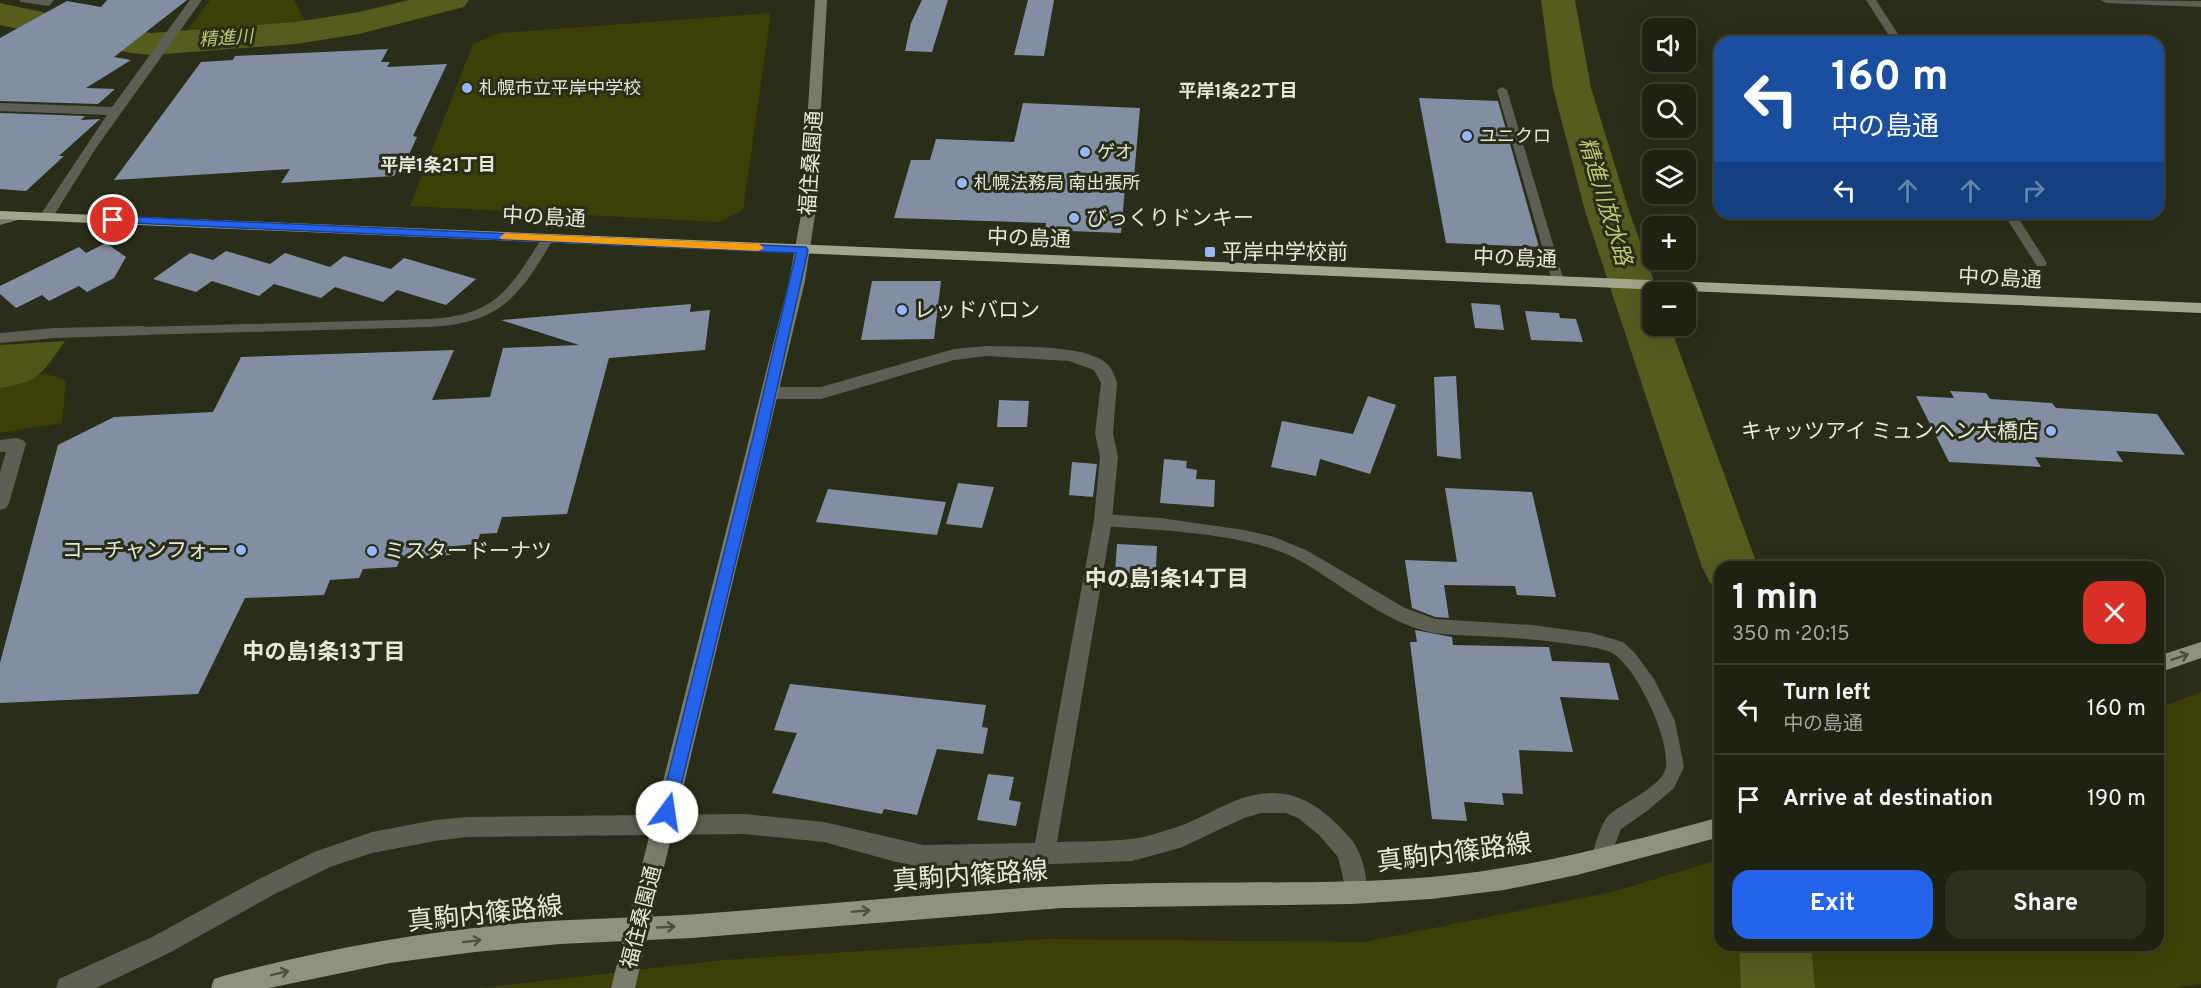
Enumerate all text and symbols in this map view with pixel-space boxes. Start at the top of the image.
map controls [1642,18,1696,336]
button: sound [1642,18,1696,72]
water label: 精進川 [198,26,256,53]
text: 160 m [1831,52,1949,105]
icon: left [1732,60,1810,138]
place label: 札幌市立平岸中学校 [479,78,641,101]
marker: 札幌市立平岸中学校 [460,81,474,95]
district label: 平岸1条22丁目 [1178,81,1298,104]
button: search [1642,84,1696,138]
street label: 福住桑園通 [795,110,830,216]
text: 中の島通 [1831,111,1939,145]
place label: ユニクロ [1479,126,1551,149]
marker: ユニクロ [1460,129,1474,143]
water label: 精進川放水路 [1571,135,1636,271]
place label: ゲオ [1097,142,1133,165]
marker: ゲオ [1078,145,1092,159]
button: layers [1642,150,1696,204]
district label: 平岸1条21丁目 [380,155,496,178]
place label: 札幌法務局 南出張所 [974,173,1140,196]
icon: left [1828,174,1861,207]
icon: ahead [1891,174,1924,207]
icon: ahead [1954,174,1987,207]
icon: right [2017,174,2050,207]
marker: 札幌法務局 南出張所 [955,176,969,190]
pin [87,194,138,245]
icon: arrive [96,203,129,236]
street label: 中の島通 [501,203,587,234]
place label: びっくりドンキー [1086,206,1254,233]
marker: びっくりドンキー [1067,211,1081,225]
button: + [1642,216,1696,270]
street label: 中の島通 [987,225,1071,254]
place label: 平岸中学校前 [1222,240,1348,267]
marker: 平岸中学校前 [1203,245,1217,259]
street label: 中の島通 [1473,245,1557,274]
street label: 中の島通 [1957,264,2043,295]
button: − [1642,282,1696,336]
place label: レッドバロン [914,298,1040,325]
marker: レッドバロン [895,303,909,317]
place label: キャッツアイ ミュンヘン大橋店 [1741,419,2039,446]
marker: キャッツアイ ミュンヘン大橋店 [2044,424,2058,438]
place label: コーチャンフォー [62,538,229,565]
place label: ミスタードーナツ [384,539,552,566]
marker: コーチャンフォー [234,543,248,557]
marker: ミスタードーナツ [365,544,379,558]
district label: 中の島1条14丁目 [1085,567,1249,594]
text: 1 min [1732,576,1818,622]
button: close [2083,581,2146,644]
text: 350 m · 20:15 [1732,622,1850,648]
district label: 中の島1条13丁目 [243,640,405,667]
one-way arrow [2170,651,2189,662]
text: Turn left [1783,680,1871,707]
icon: left [1732,693,1765,726]
text: 160 m [2087,696,2146,723]
text: 中の島通 [1783,712,1863,738]
position arrow [635,780,699,844]
icon: arrive [1732,783,1765,816]
text: Arrive at destination [1783,786,1993,813]
text: 190 m [2087,786,2146,813]
street label: 真駒内篠路線 [1375,829,1534,880]
street label: 真駒内篠路線 [891,856,1049,899]
street label: 福住桑園通 [617,863,668,972]
button: Exit [1732,870,1933,939]
button: Share [1945,870,2146,939]
street label: 真駒内篠路線 [406,891,565,940]
one-way arrow [850,905,870,916]
one-way arrow [656,922,676,933]
one-way arrow [462,935,481,946]
one-way arrow [270,967,289,979]

